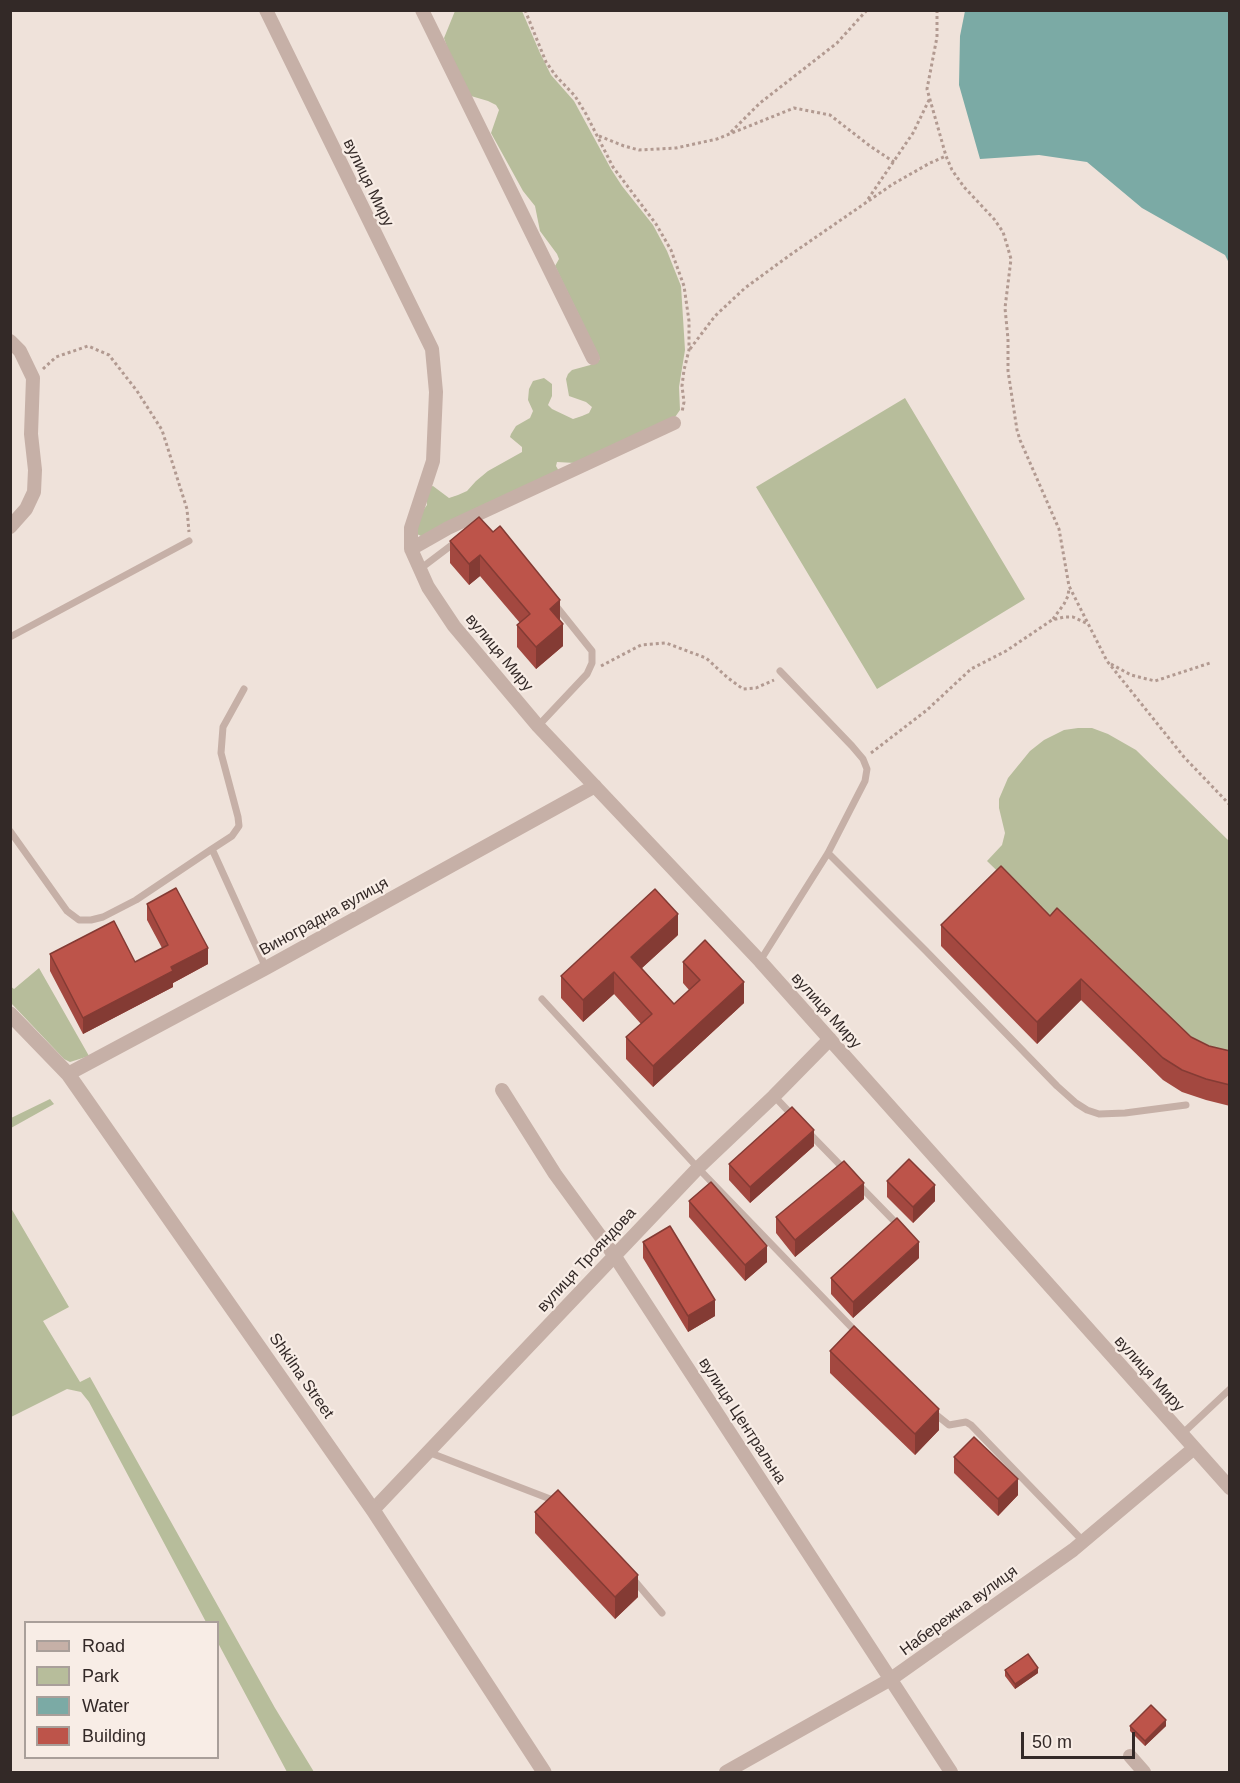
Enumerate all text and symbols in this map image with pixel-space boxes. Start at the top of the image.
street label: вулиця Миру [338,136,398,230]
street label: вулиця Миру [461,610,537,696]
street label: Виноградна вулиця [256,874,392,960]
street label: вулиця Миру [787,969,865,1053]
street label: вулиця Трояндова [534,1204,640,1316]
street label: Shkilna Street [265,1330,337,1422]
street label: вулиця Миру [1110,1332,1188,1416]
street label: вулиця Центральна [694,1354,790,1488]
street label: Набережна вулиця [896,1562,1022,1660]
legend [24,1621,219,1759]
text: Road [82,1636,125,1656]
text: Park [82,1666,119,1686]
text: Water [82,1696,129,1716]
scale bar [1024,1720,1138,1758]
text: Building [82,1726,146,1746]
text: 50 m [1032,1732,1072,1752]

